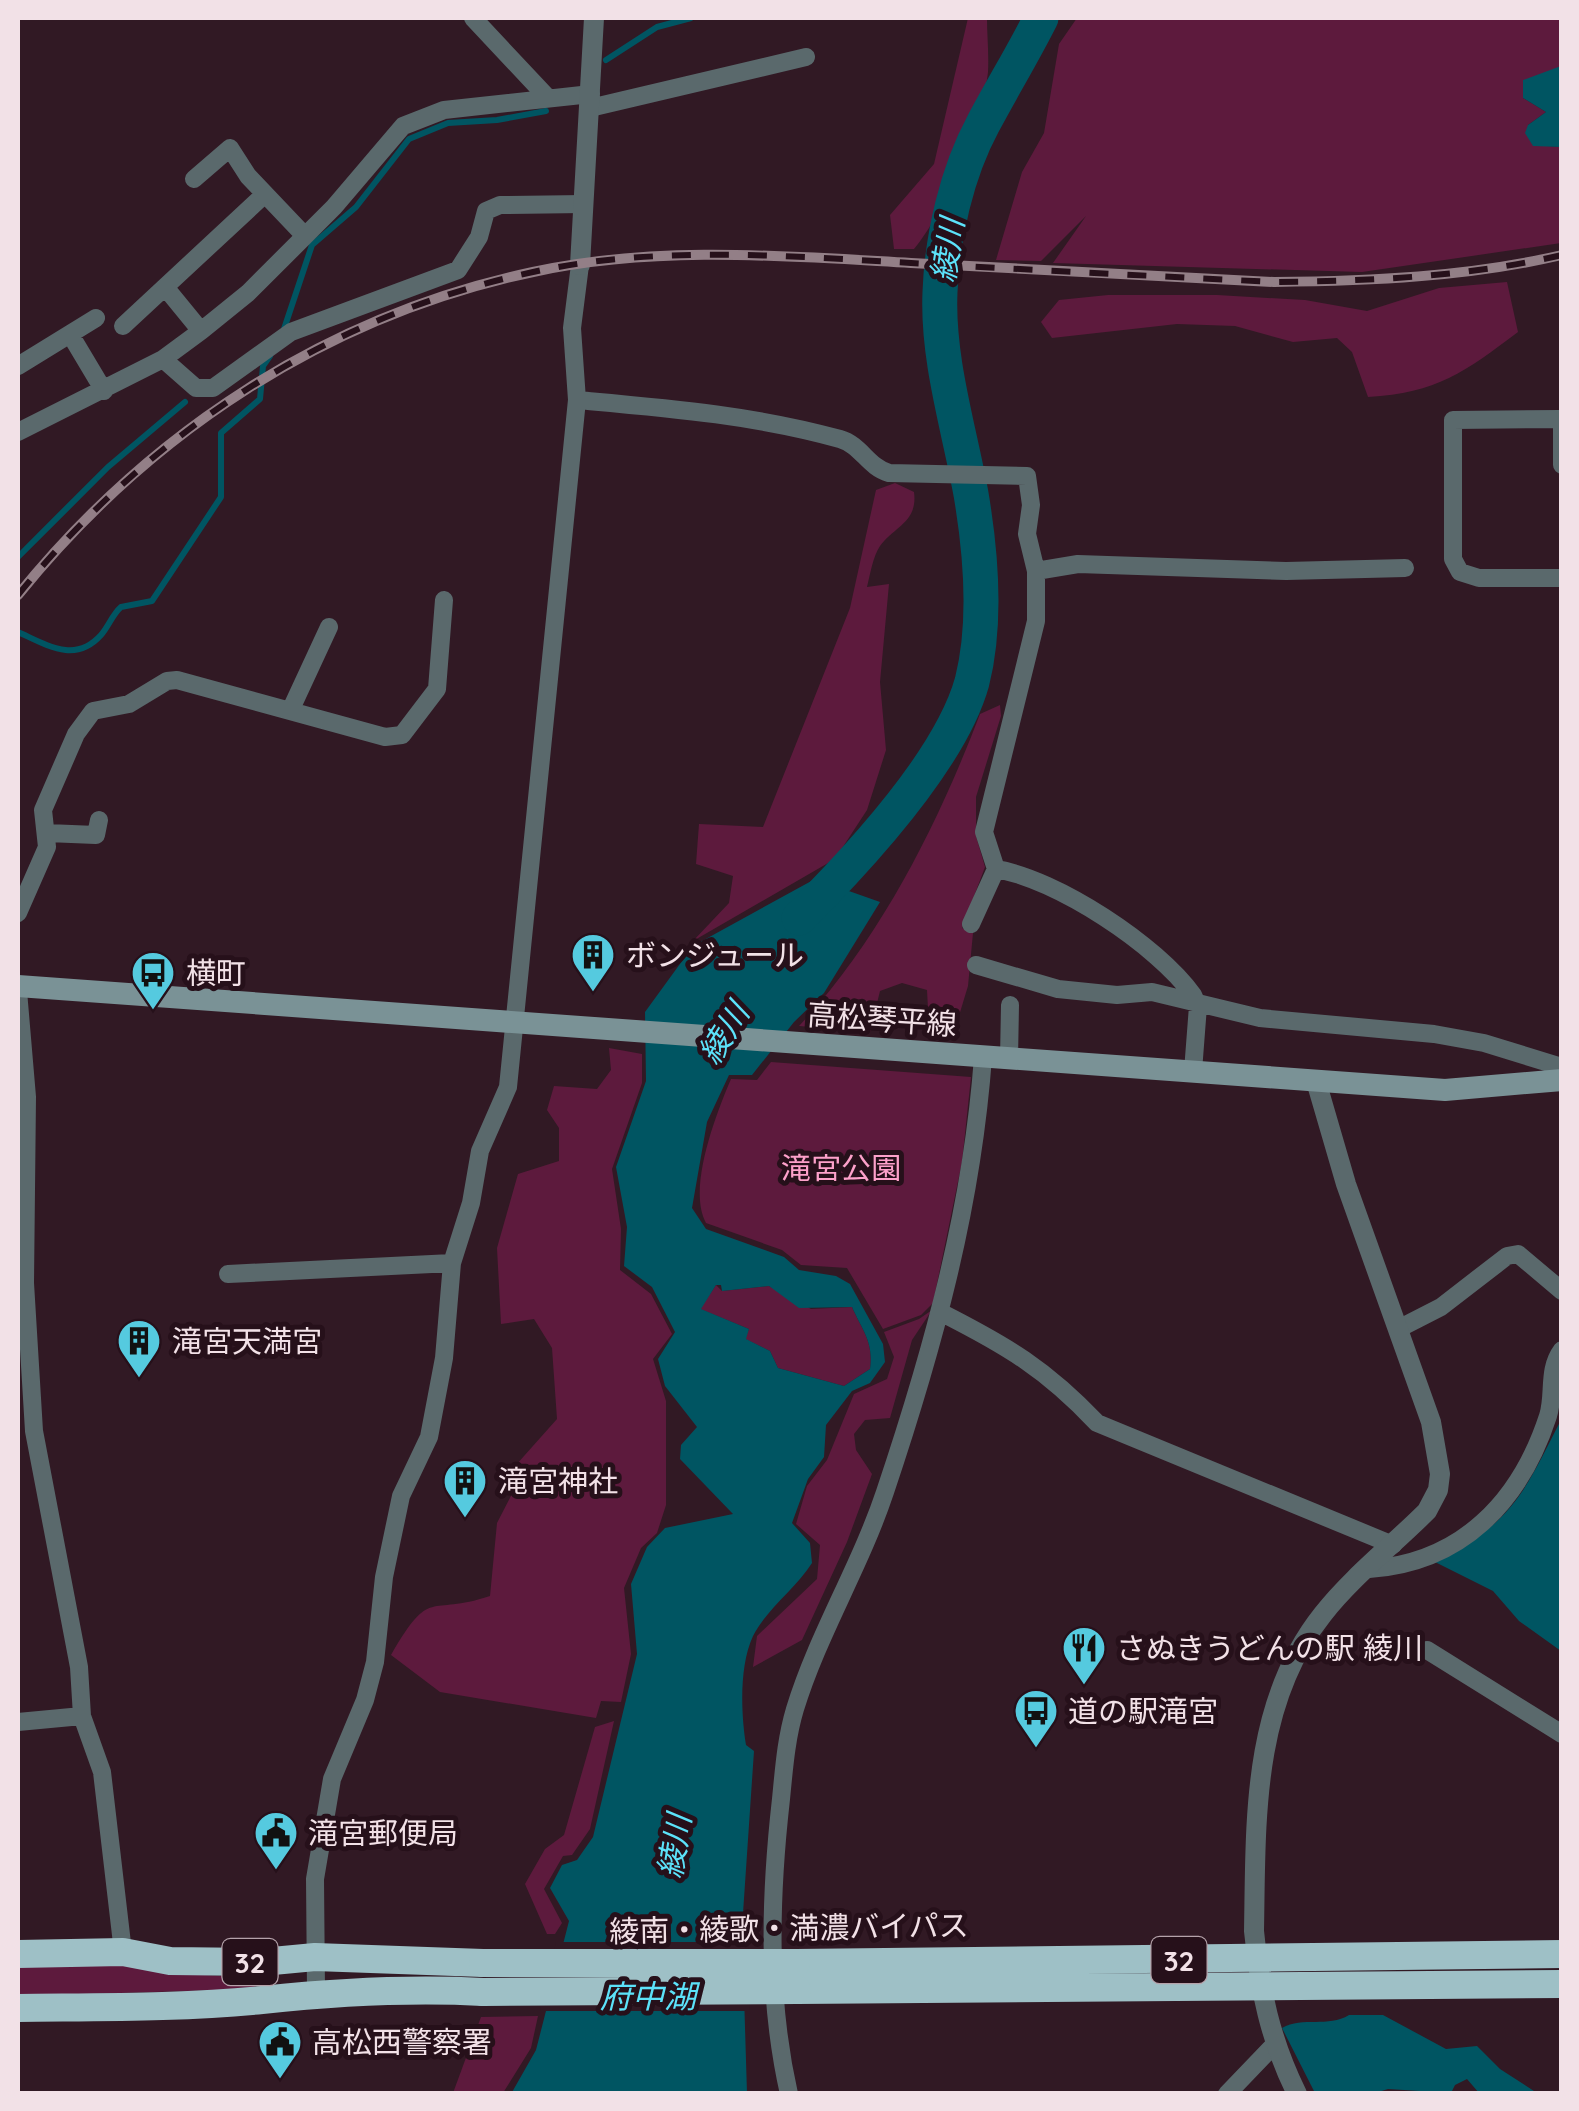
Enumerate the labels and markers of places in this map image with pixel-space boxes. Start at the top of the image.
building icon: ボンジュール [570,932,616,993]
place label: ボンジュール [626,936,804,974]
bus stop icon: 横町 [130,950,176,1011]
place label: 横町 [186,954,246,992]
building icon: 滝宮天満宮 [116,1318,162,1379]
place label: 滝宮天満宮 [172,1322,322,1360]
building icon: 滝宮神社 [442,1458,488,1519]
place label: 滝宮神社 [498,1462,618,1500]
restaurant icon: さぬきうどんの駅 綾川 [1061,1625,1107,1686]
place label: さぬきうどんの駅 綾川 [1116,1629,1423,1667]
bus stop icon: 道の駅滝宮 [1013,1688,1059,1749]
place label: 道の駅滝宮 [1068,1692,1218,1730]
public building icon: 滝宮郵便局 [253,1810,299,1871]
place label: 滝宮郵便局 [308,1814,458,1852]
public building icon: 高松西警察署 [257,2019,303,2080]
place label: 高松西警察署 [312,2023,492,2061]

